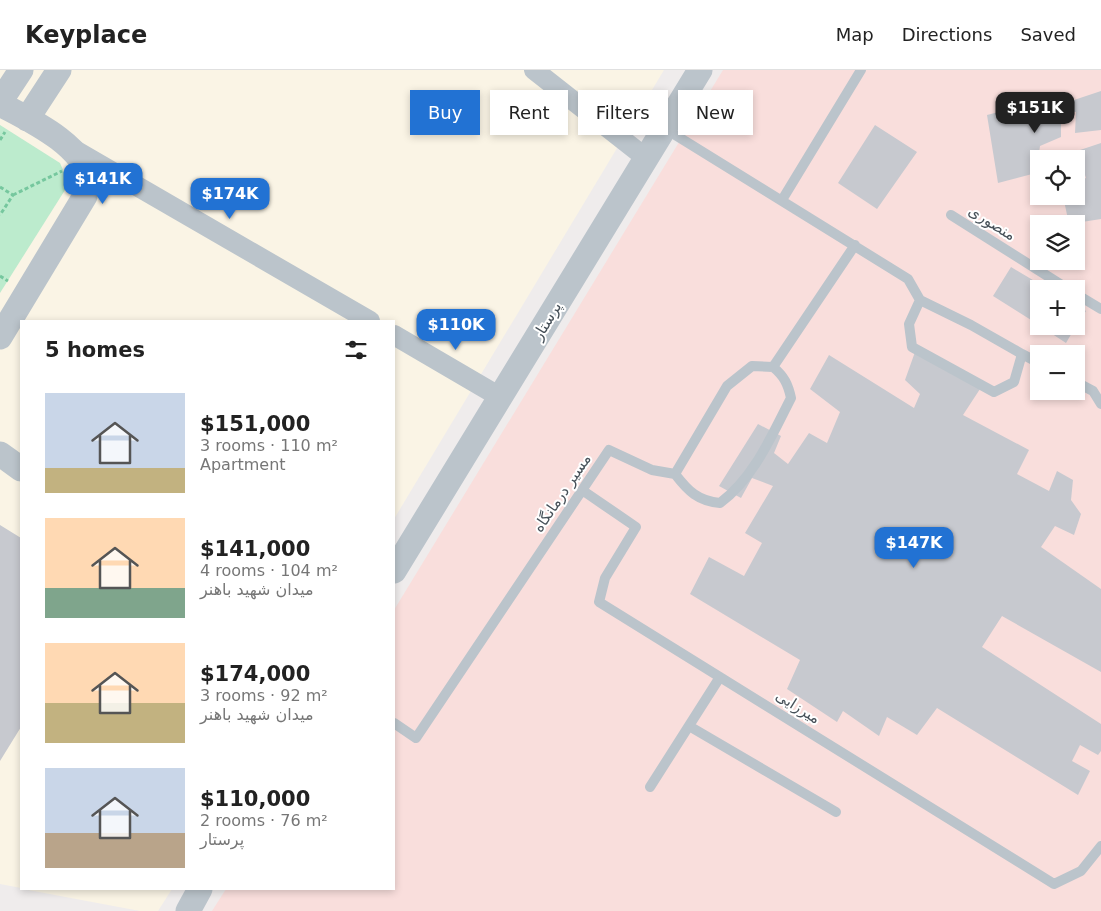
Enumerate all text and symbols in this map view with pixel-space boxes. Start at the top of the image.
text: Keyplace [25,21,147,49]
text: Map [836,24,874,45]
text: Directions [902,24,992,45]
text: Saved [1020,24,1076,45]
chip: Buy [410,90,480,135]
chip: Rent [490,90,568,135]
chip: Filters [578,90,668,135]
chip: New [678,90,753,135]
pin: $151K [1000,92,1070,134]
text: $151K [1007,98,1063,117]
map controls [1030,150,1085,400]
button: locate [1030,150,1085,205]
pin: $141K [68,162,138,205]
text: $141K [75,169,131,188]
pin: $174K [195,178,265,220]
text: $174K [202,184,258,203]
street label: منصوری [965,202,1019,244]
button: layers [1030,215,1085,270]
button: + [1030,280,1085,335]
street label: پرستار [528,299,566,345]
pin: $110K [421,308,491,351]
text: $110K [428,315,484,334]
icon: filters [342,336,370,364]
text: 5 homes [45,338,145,362]
button: − [1030,345,1085,400]
text: $151,000 [200,412,310,436]
icon: home [85,413,145,473]
text: 3 rooms · 110 m² [200,436,338,455]
street label: مسیر درمانگاه [529,450,595,536]
text: Apartment [200,455,286,474]
pin: $147K [879,526,949,569]
text: $147K [886,533,942,552]
text: $141,000 [200,537,310,561]
icon: home [85,538,145,598]
text: 4 rooms · 104 m² [200,561,338,580]
text: میدان شهید باهنر [200,580,314,599]
text: $174,000 [200,662,310,686]
icon: home [85,663,145,723]
text: 3 rooms · 92 m² [200,686,328,705]
street label: میرزایی [772,686,824,728]
text: میدان شهید باهنر [200,705,314,724]
text: $110,000 [200,787,310,811]
icon: home [85,788,145,848]
text: 2 rooms · 76 m² [200,811,328,830]
text: پرستار [200,830,244,849]

